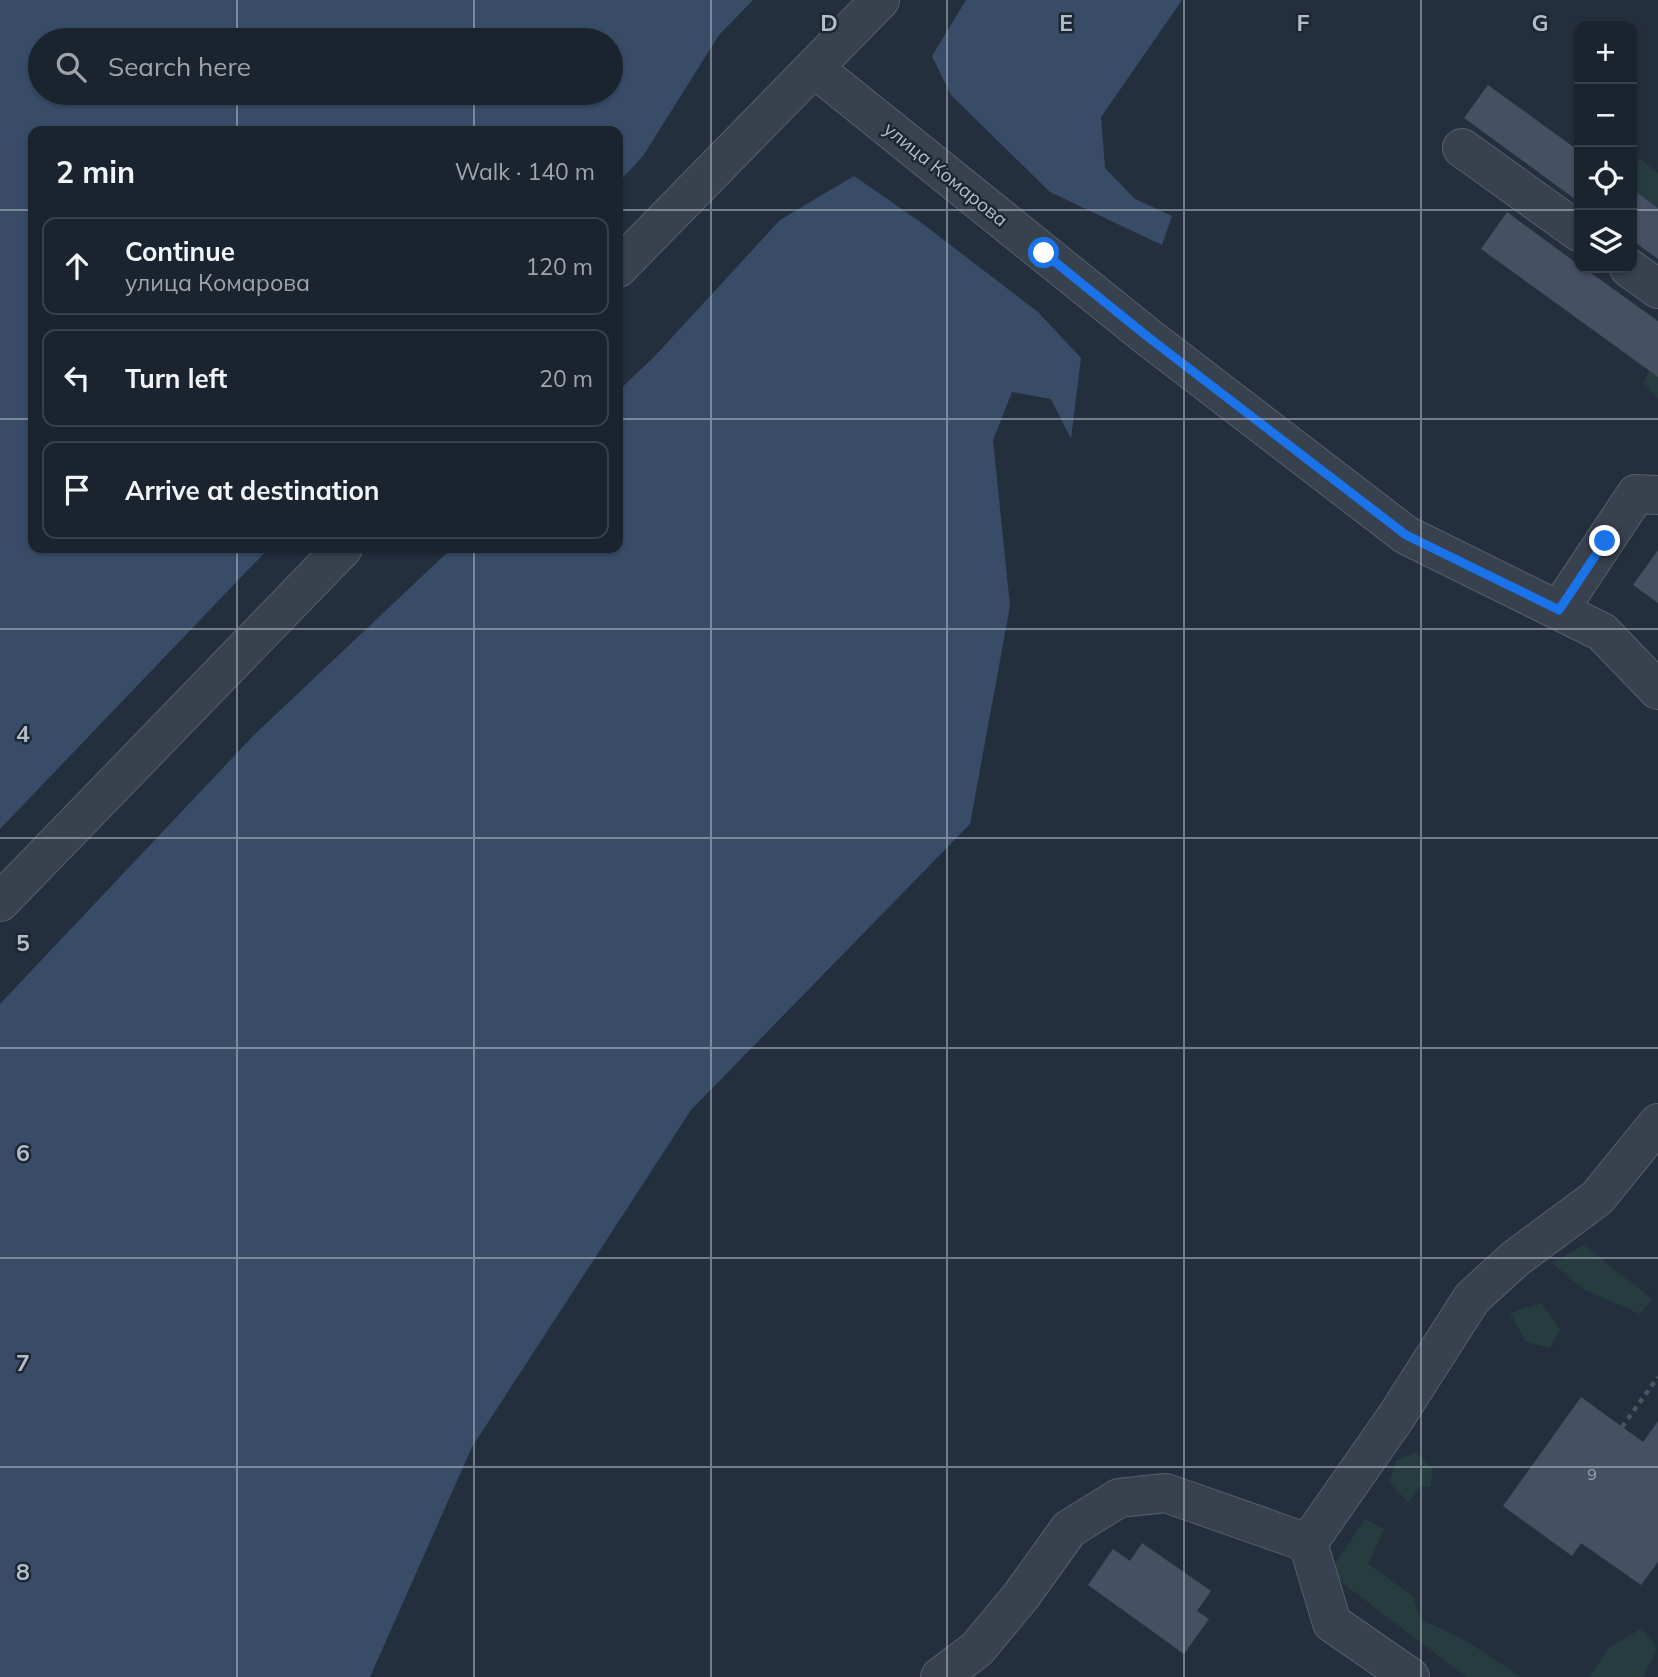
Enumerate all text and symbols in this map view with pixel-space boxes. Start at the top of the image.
text: D [820,8,838,37]
text: E [1059,8,1073,37]
text: F [1296,8,1310,37]
text: G [1531,8,1549,37]
map controls [1574,21,1637,273]
button: + [1574,21,1637,84]
search box [28,28,623,105]
icon: search [52,48,90,86]
text: Search here [108,50,251,83]
button: − [1574,84,1637,147]
street label: улица Комарова [879,117,1013,231]
button: locate [1574,147,1637,210]
text: 2 min [56,153,135,191]
text: Walk · 140 m [455,157,595,186]
button: layers [1574,210,1637,273]
text: Continue [125,235,235,268]
route start [1028,237,1059,268]
icon: ahead [58,247,96,285]
text: 120 m [525,252,593,281]
text: улица Комарова [125,268,310,297]
icon: left [58,359,96,397]
text: Turn left [125,362,227,395]
text: 20 m [539,364,593,393]
icon: arrive [58,471,96,509]
text: Arrive at destination [125,474,380,507]
route end [1589,525,1620,556]
text: 4 [16,719,30,748]
text: 5 [16,928,30,957]
text: 6 [16,1138,30,1167]
text: 7 [16,1348,30,1377]
house number: 9 [1587,1464,1597,1484]
text: 8 [16,1557,30,1586]

